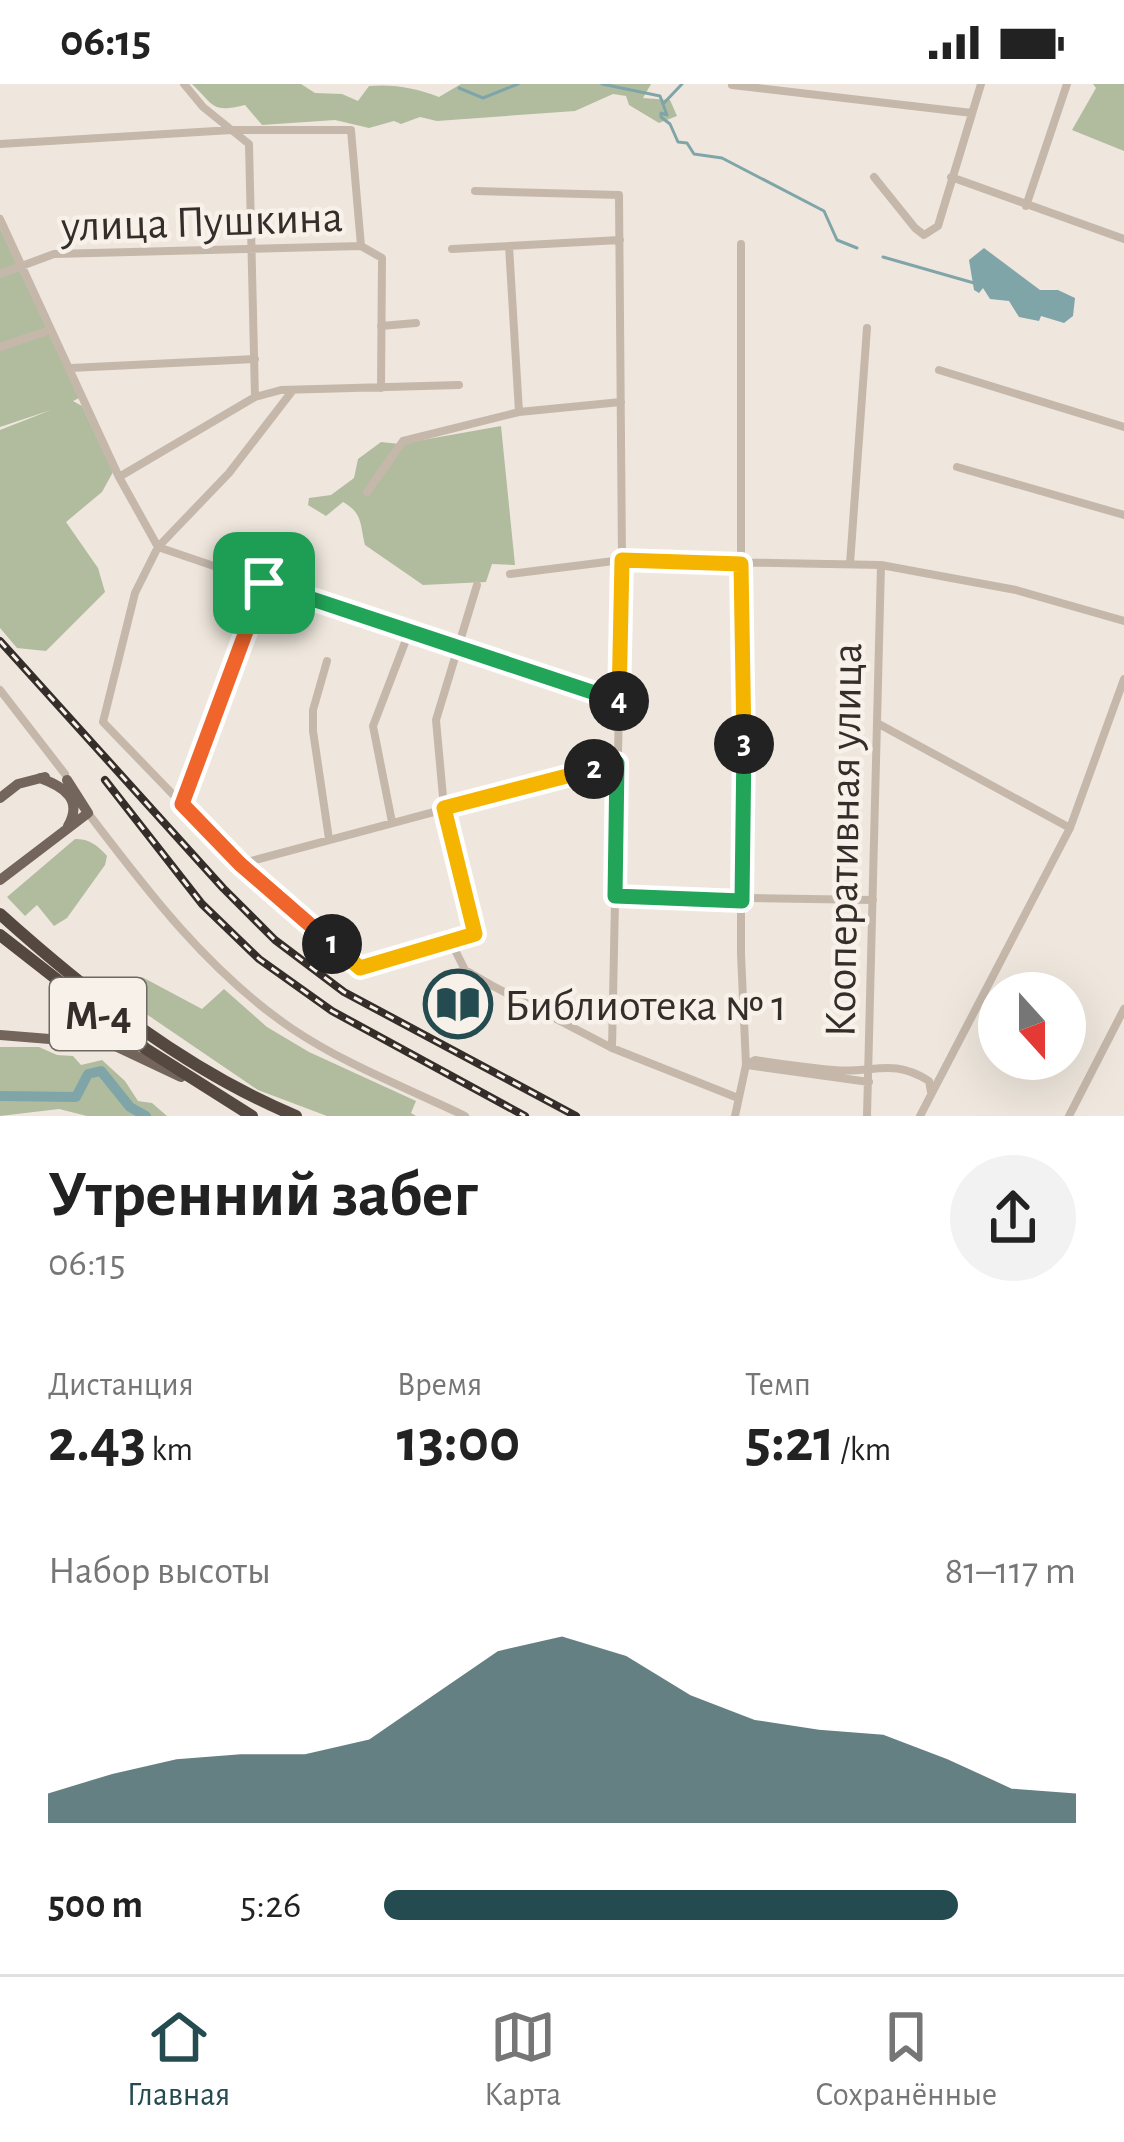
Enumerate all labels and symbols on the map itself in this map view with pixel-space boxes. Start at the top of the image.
street label: улица Пушкина [59,195,344,250]
pin [213,532,315,634]
street label: Кооперативная улица [819,642,870,1038]
pin: 4 [589,671,649,731]
pin: 3 [714,714,774,774]
pin: 2 [564,739,624,799]
pin: 1 [302,914,362,974]
library icon: Библиотека № 1 [423,969,493,1039]
north arrow [978,972,1086,1080]
road number: М-4 [50,978,146,1050]
place label: Библиотека № 1 [504,984,787,1029]

